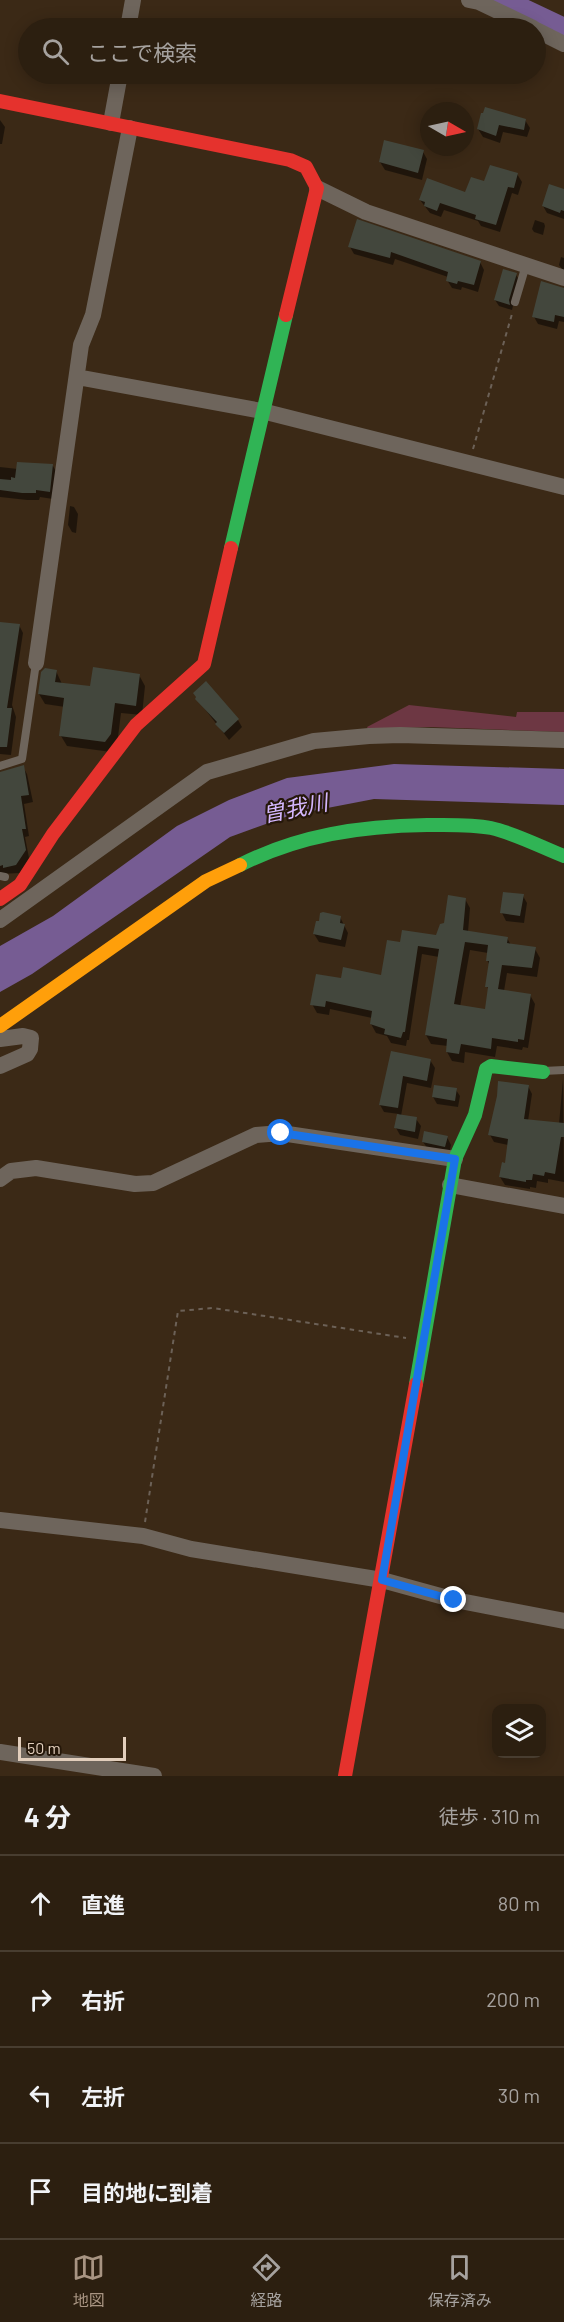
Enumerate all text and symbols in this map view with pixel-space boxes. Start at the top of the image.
search box [18,18,546,84]
icon: search [39,35,72,68]
text: ここで検索 [87,39,197,65]
north arrow [420,102,474,156]
water label: 曽我川 [260,788,332,826]
route start [267,1119,293,1145]
route end [440,1586,466,1612]
map controls [492,1704,546,1758]
button: layers [492,1704,546,1758]
scale bar [18,1734,126,1762]
text: 50 m [27,1738,61,1757]
text: 4 分 [24,1801,71,1832]
text: 徒歩 · 310 m [439,1804,540,1828]
icon: ahead [24,1887,57,1920]
text: 直進 [81,1891,125,1917]
text: 80 m [498,1891,540,1915]
icon: right [24,1983,57,2016]
text: 右折 [81,1987,125,2013]
text: 200 m [486,1987,540,2011]
icon: left [24,2079,57,2112]
text: 左折 [81,2083,125,2109]
text: 30 m [498,2083,540,2107]
icon: arrive [24,2175,57,2208]
text: 目的地に到着 [81,2179,213,2205]
tab: 地図 [72,2251,105,2311]
tab: 経路 [250,2251,283,2311]
tab: 保存済み [428,2251,492,2311]

